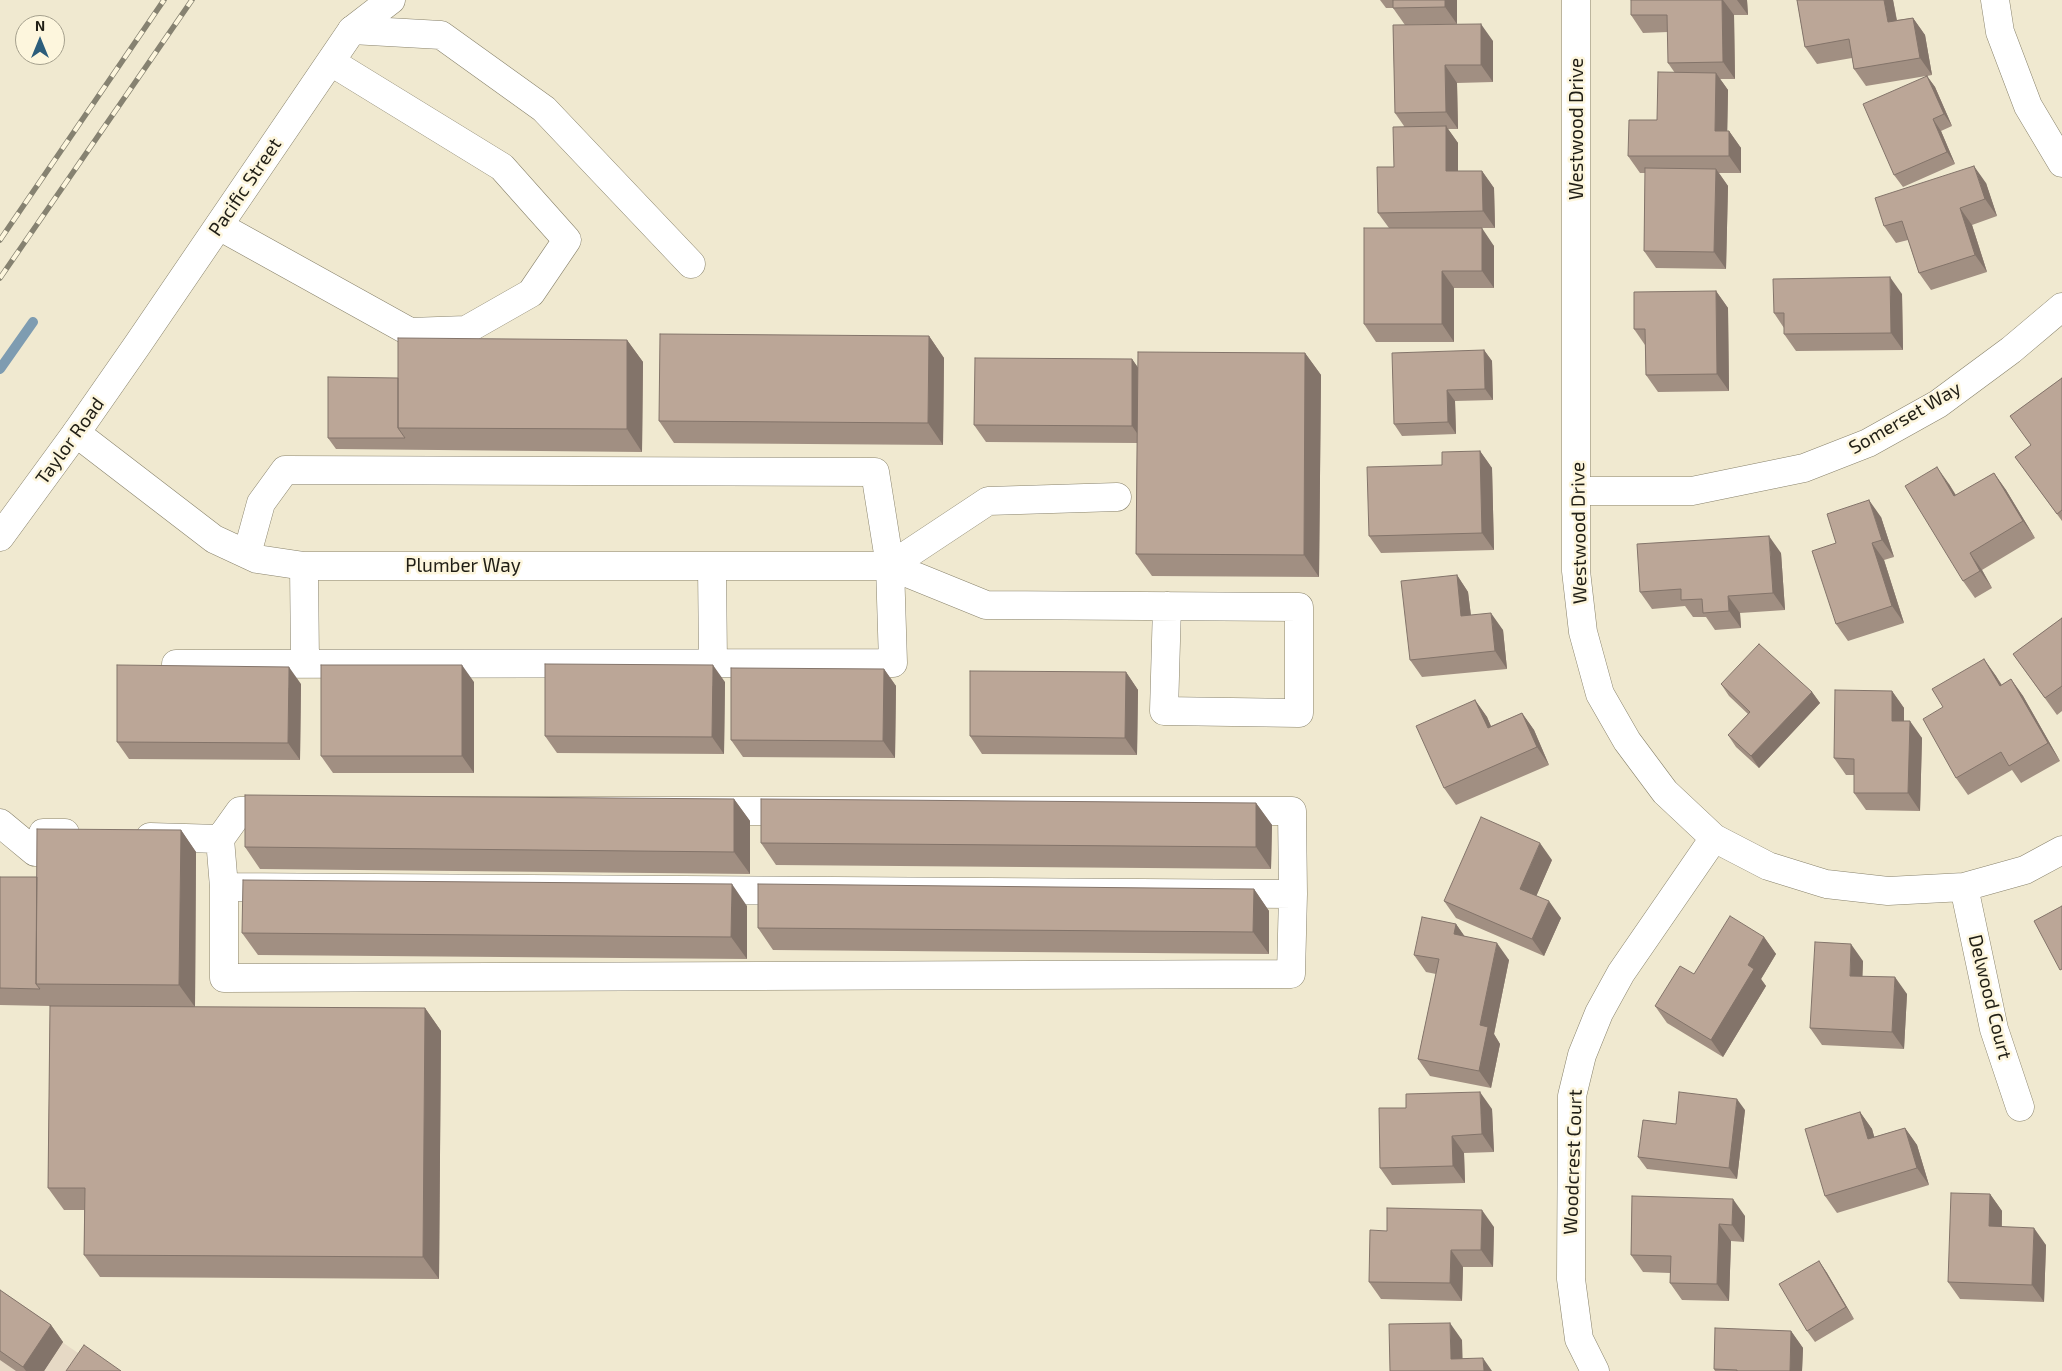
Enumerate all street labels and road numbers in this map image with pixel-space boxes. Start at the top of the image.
street label: Westwood Drive [1566,58,1588,200]
street label: Pacific Street [204,134,286,240]
street label: Somerset Way [1845,377,1965,459]
street label: Taylor Road [31,393,109,489]
street label: Westwood Drive [1566,462,1592,604]
street label: Plumber Way [405,555,521,577]
street label: Delwood Court [1963,932,2017,1062]
street label: Woodcrest Court [1559,1089,1587,1235]

